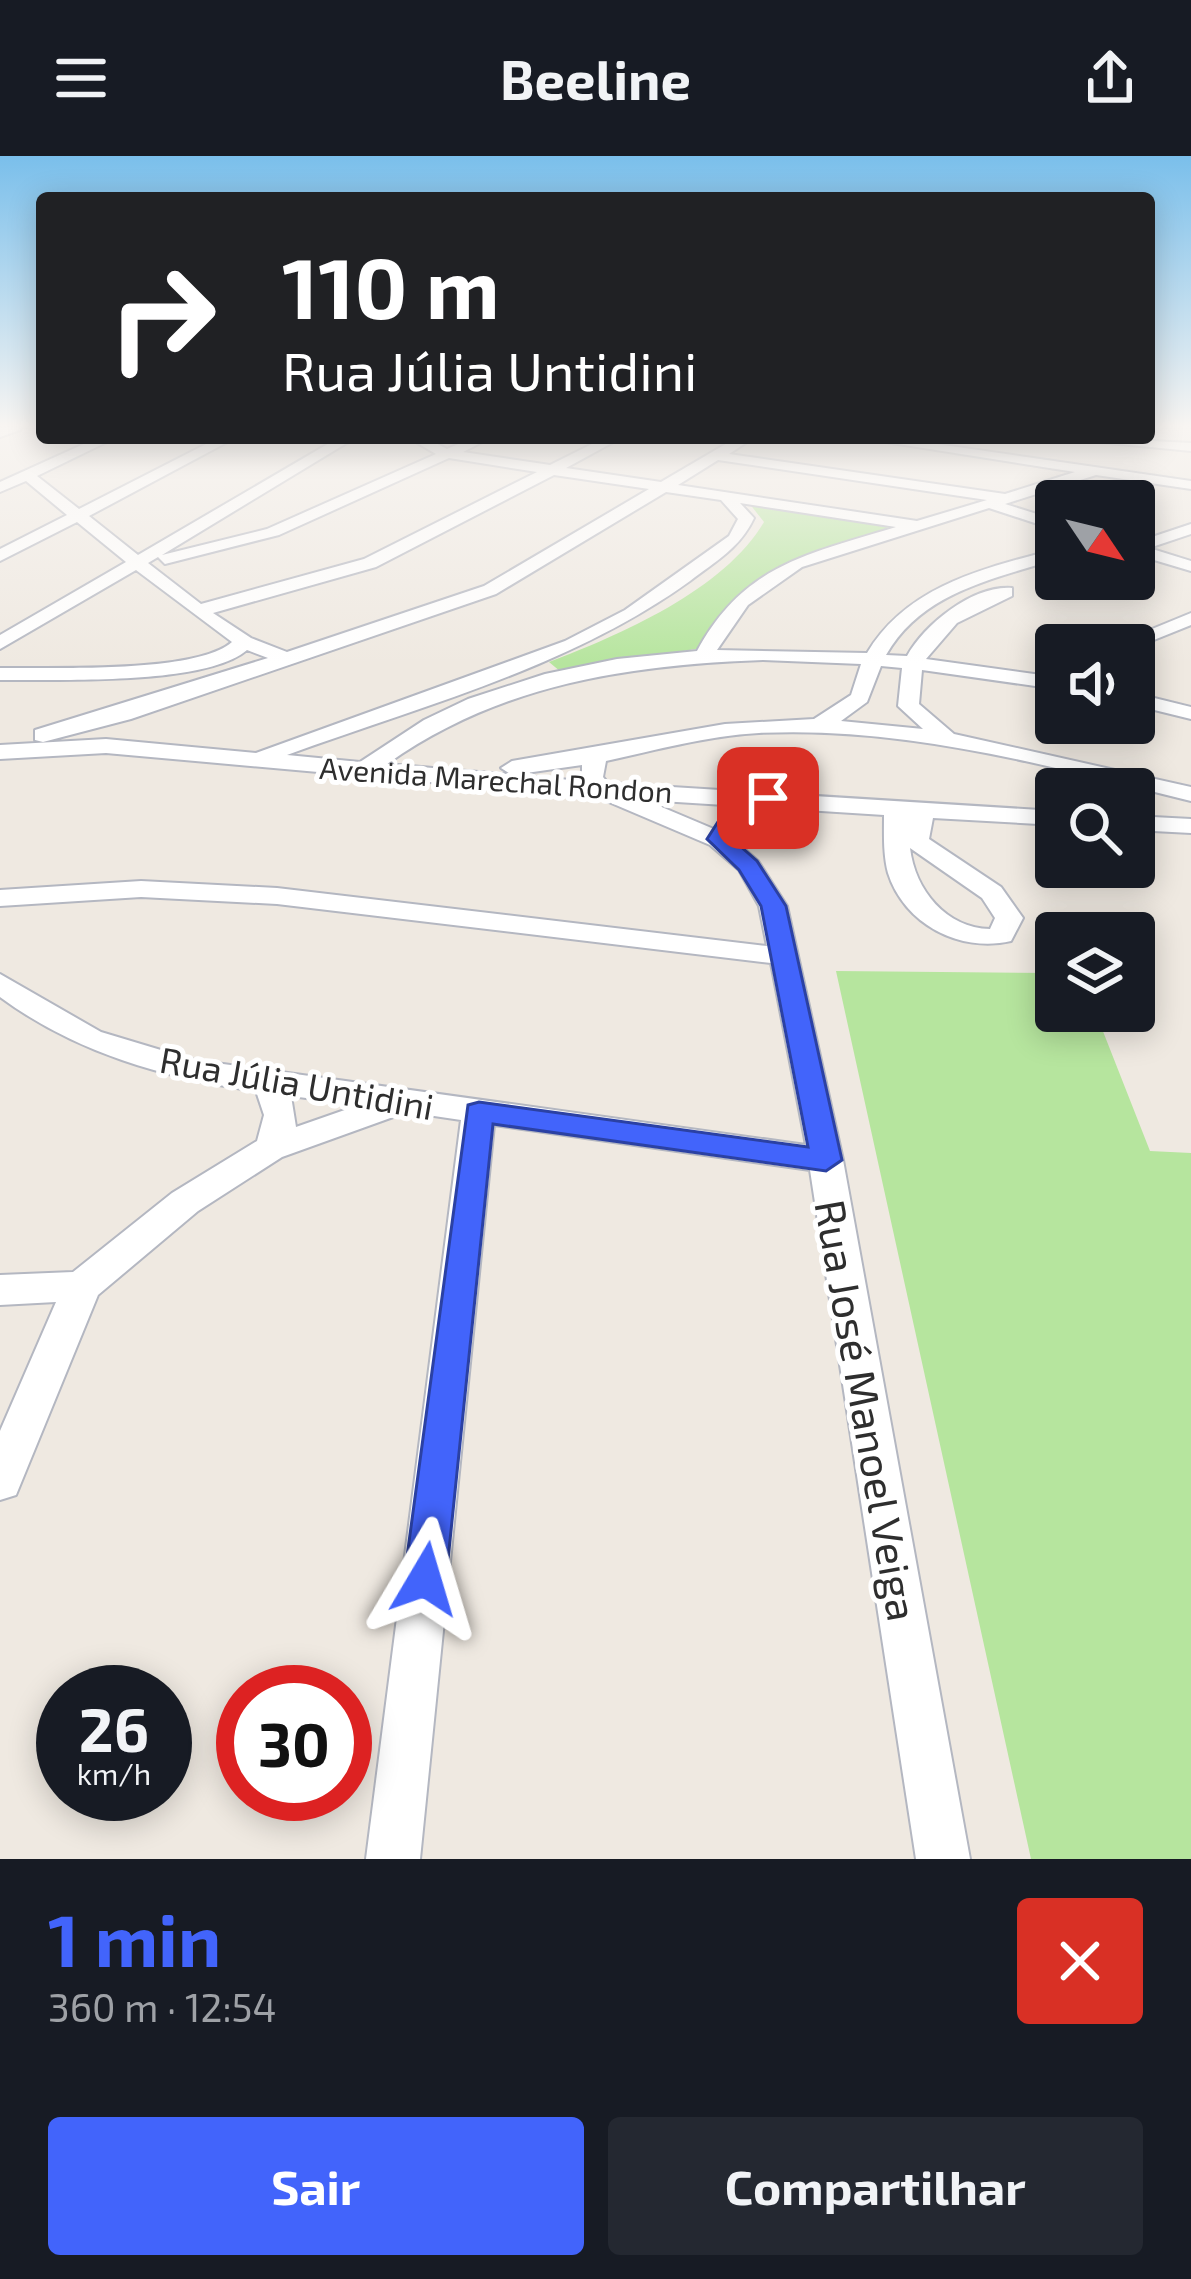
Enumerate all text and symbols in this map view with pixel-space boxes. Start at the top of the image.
icon: menu [48,45,114,111]
icon: share [1077,45,1143,111]
text: Beeline [500,46,691,111]
text: 110 m [282,235,500,336]
icon: right [84,240,240,396]
text: Rua Júlia Untidini [282,337,697,402]
north arrow [1035,480,1155,600]
map controls [1035,480,1155,1032]
button: sound [1035,624,1155,744]
pin [717,747,819,849]
street label: Avenida Marechal Rondon [318,749,674,809]
icon: arrive [735,765,801,831]
button: search [1035,768,1155,888]
button: layers [1035,912,1155,1032]
street label: Rua Júlia Untidini [157,1037,437,1127]
street label: Rua José Manoel Veiga [806,1196,930,1624]
position arrow [362,1516,488,1642]
speed limit sign: 30 [216,1665,372,1821]
text: 26 [79,1692,149,1764]
text: km/h [77,1755,151,1791]
text: 1 min [48,1895,221,1981]
button: close [1017,1898,1143,2024]
text: 360 m · 12:54 [48,1983,277,2030]
button: Sair [48,2117,584,2255]
button: Compartilhar [608,2117,1143,2255]

